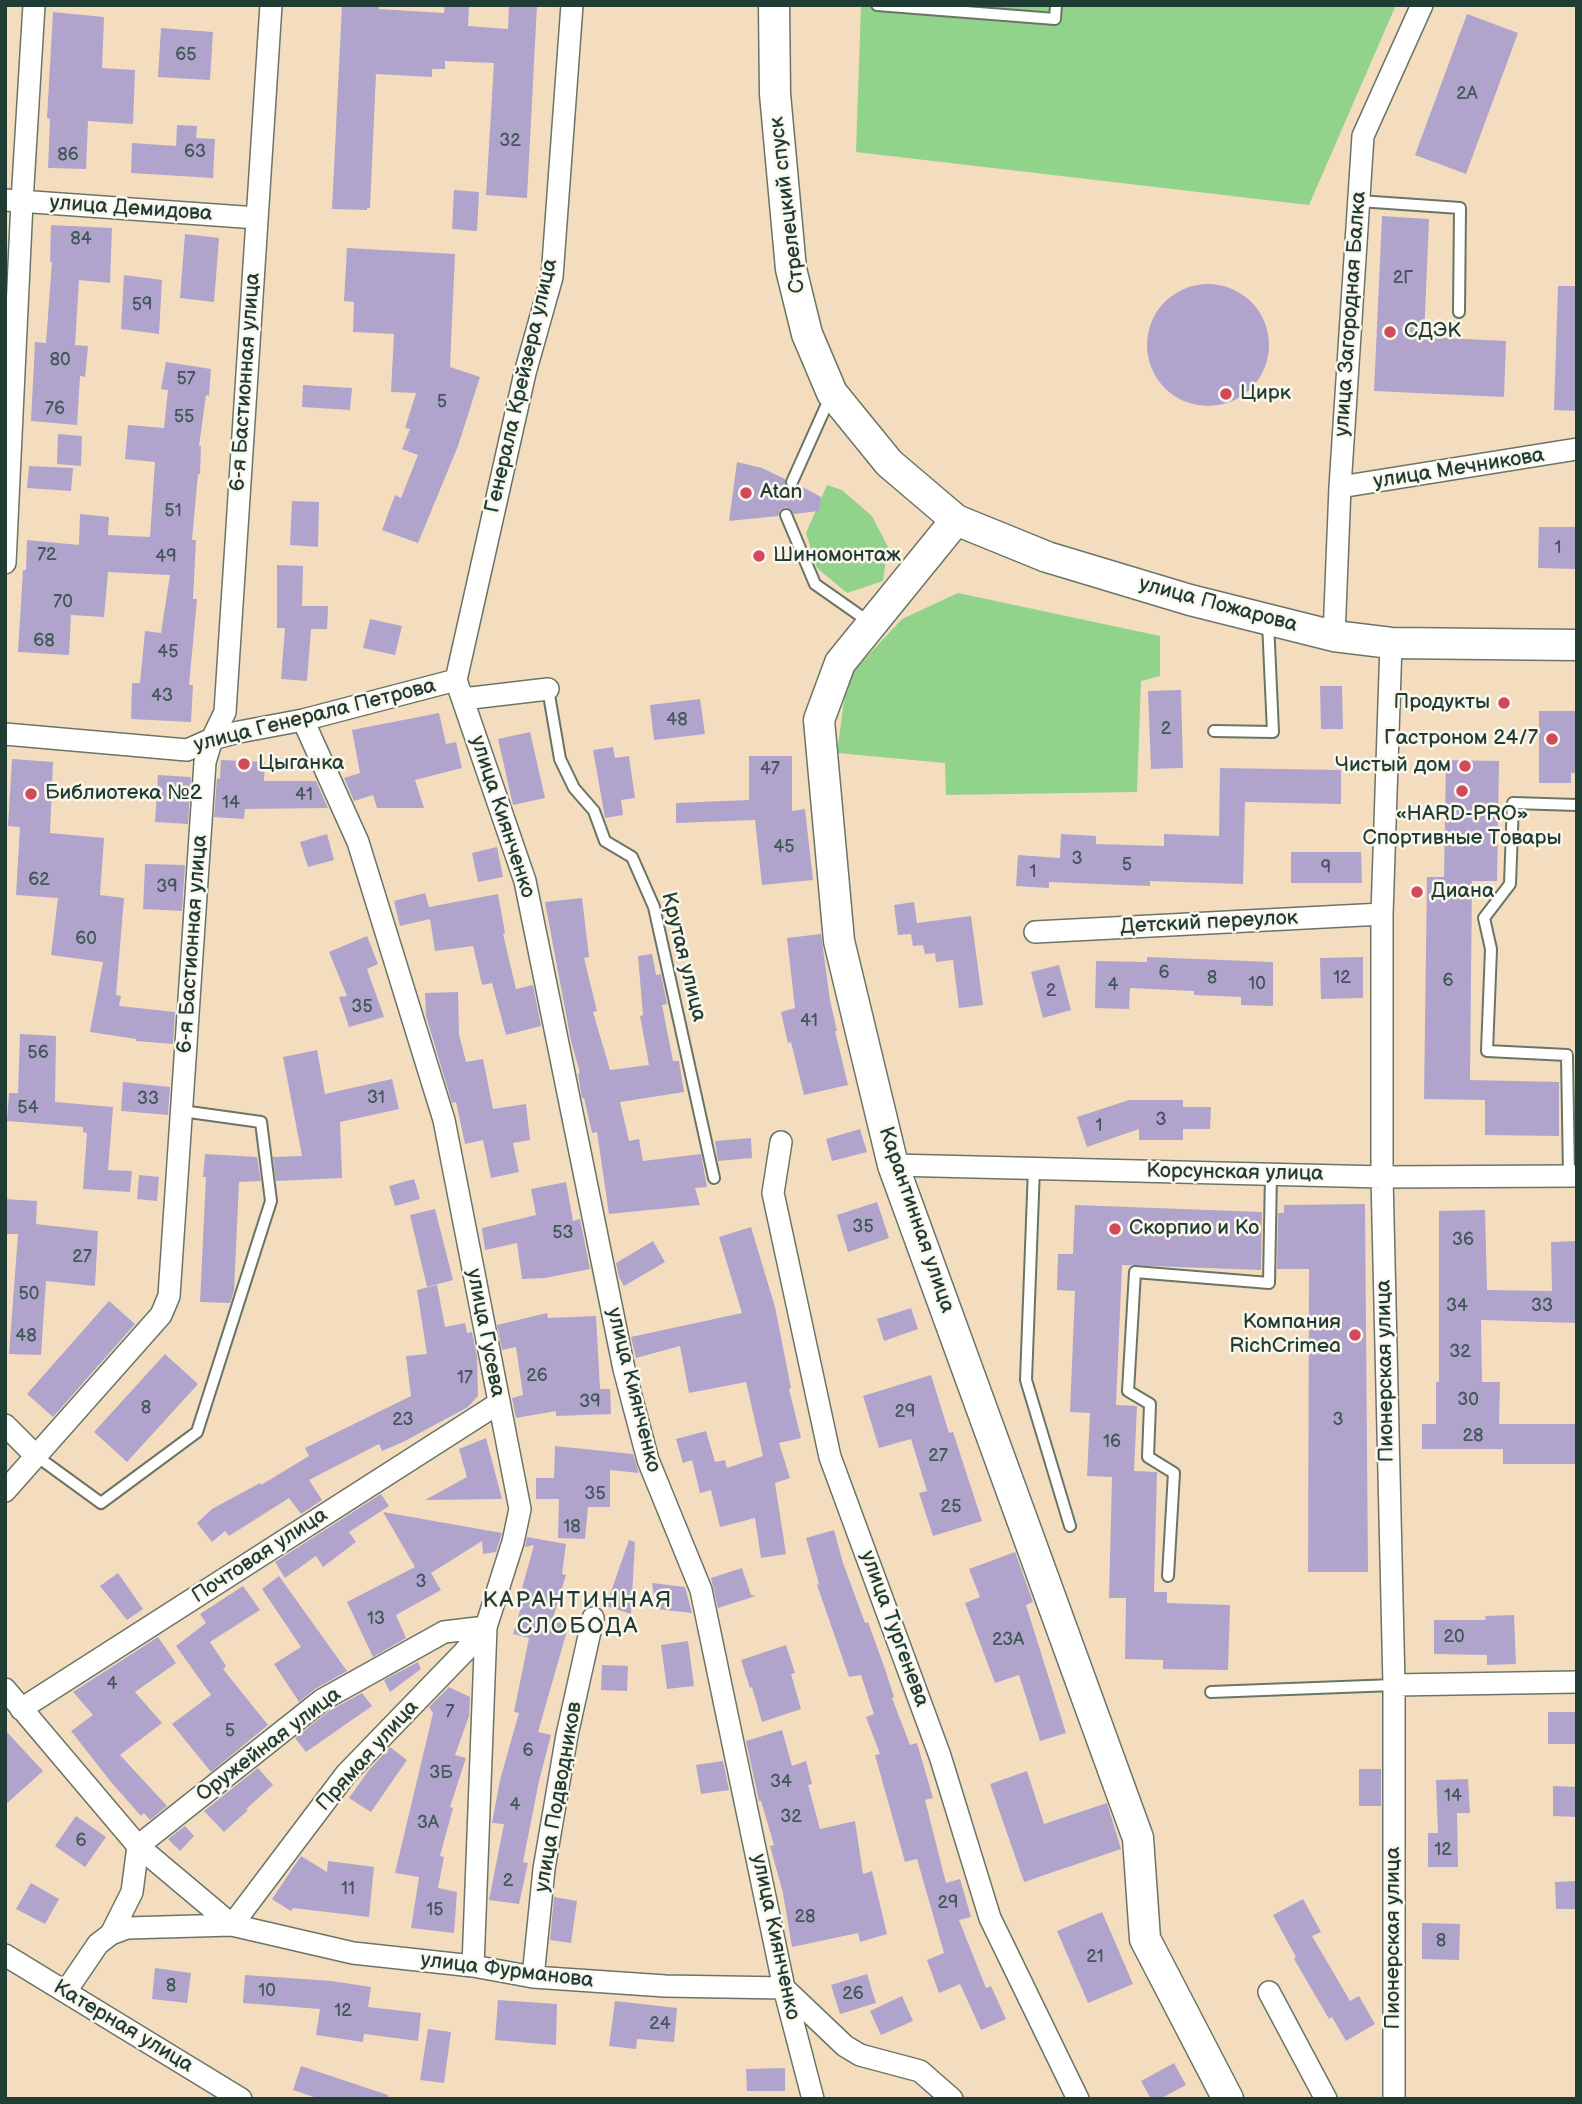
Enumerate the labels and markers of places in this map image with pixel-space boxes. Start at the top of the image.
place label: СДЭК [1404,319,1461,345]
marker: СДЭК [1382,324,1398,340]
place label: Цирк [1240,381,1291,407]
marker: Цирк [1218,386,1234,402]
place label: Atan [760,480,802,506]
marker: Atan [738,485,754,501]
place label: Шиномонтаж [773,543,901,569]
marker: Шиномонтаж [751,548,767,564]
place label: Продукты [1394,690,1490,716]
marker: Продукты [1496,695,1512,711]
place label: Гастроном 24/7 [1384,726,1538,752]
marker: Гастроном 24/7 [1544,731,1560,747]
place label: Цыганка [258,751,344,777]
place label: Чистый дом [1335,753,1451,779]
marker: Цыганка [236,756,252,772]
marker: Чистый дом [1457,758,1473,774]
place label: Библиотека №2 [45,781,202,807]
marker: «HARD-PRO» Спортивные Товары [1454,783,1470,799]
marker: Библиотека №2 [23,786,39,802]
place label: «HARD-PRO» Спортивные Товары [1362,802,1562,852]
place label: Диана [1431,879,1494,905]
marker: Диана [1409,884,1425,900]
place label: Скорпио и Ко [1129,1216,1259,1242]
marker: Скорпио и Ко [1107,1221,1123,1237]
place label: Компания RichCrimea [1229,1310,1341,1360]
marker: Компания RichCrimea [1347,1327,1363,1343]

